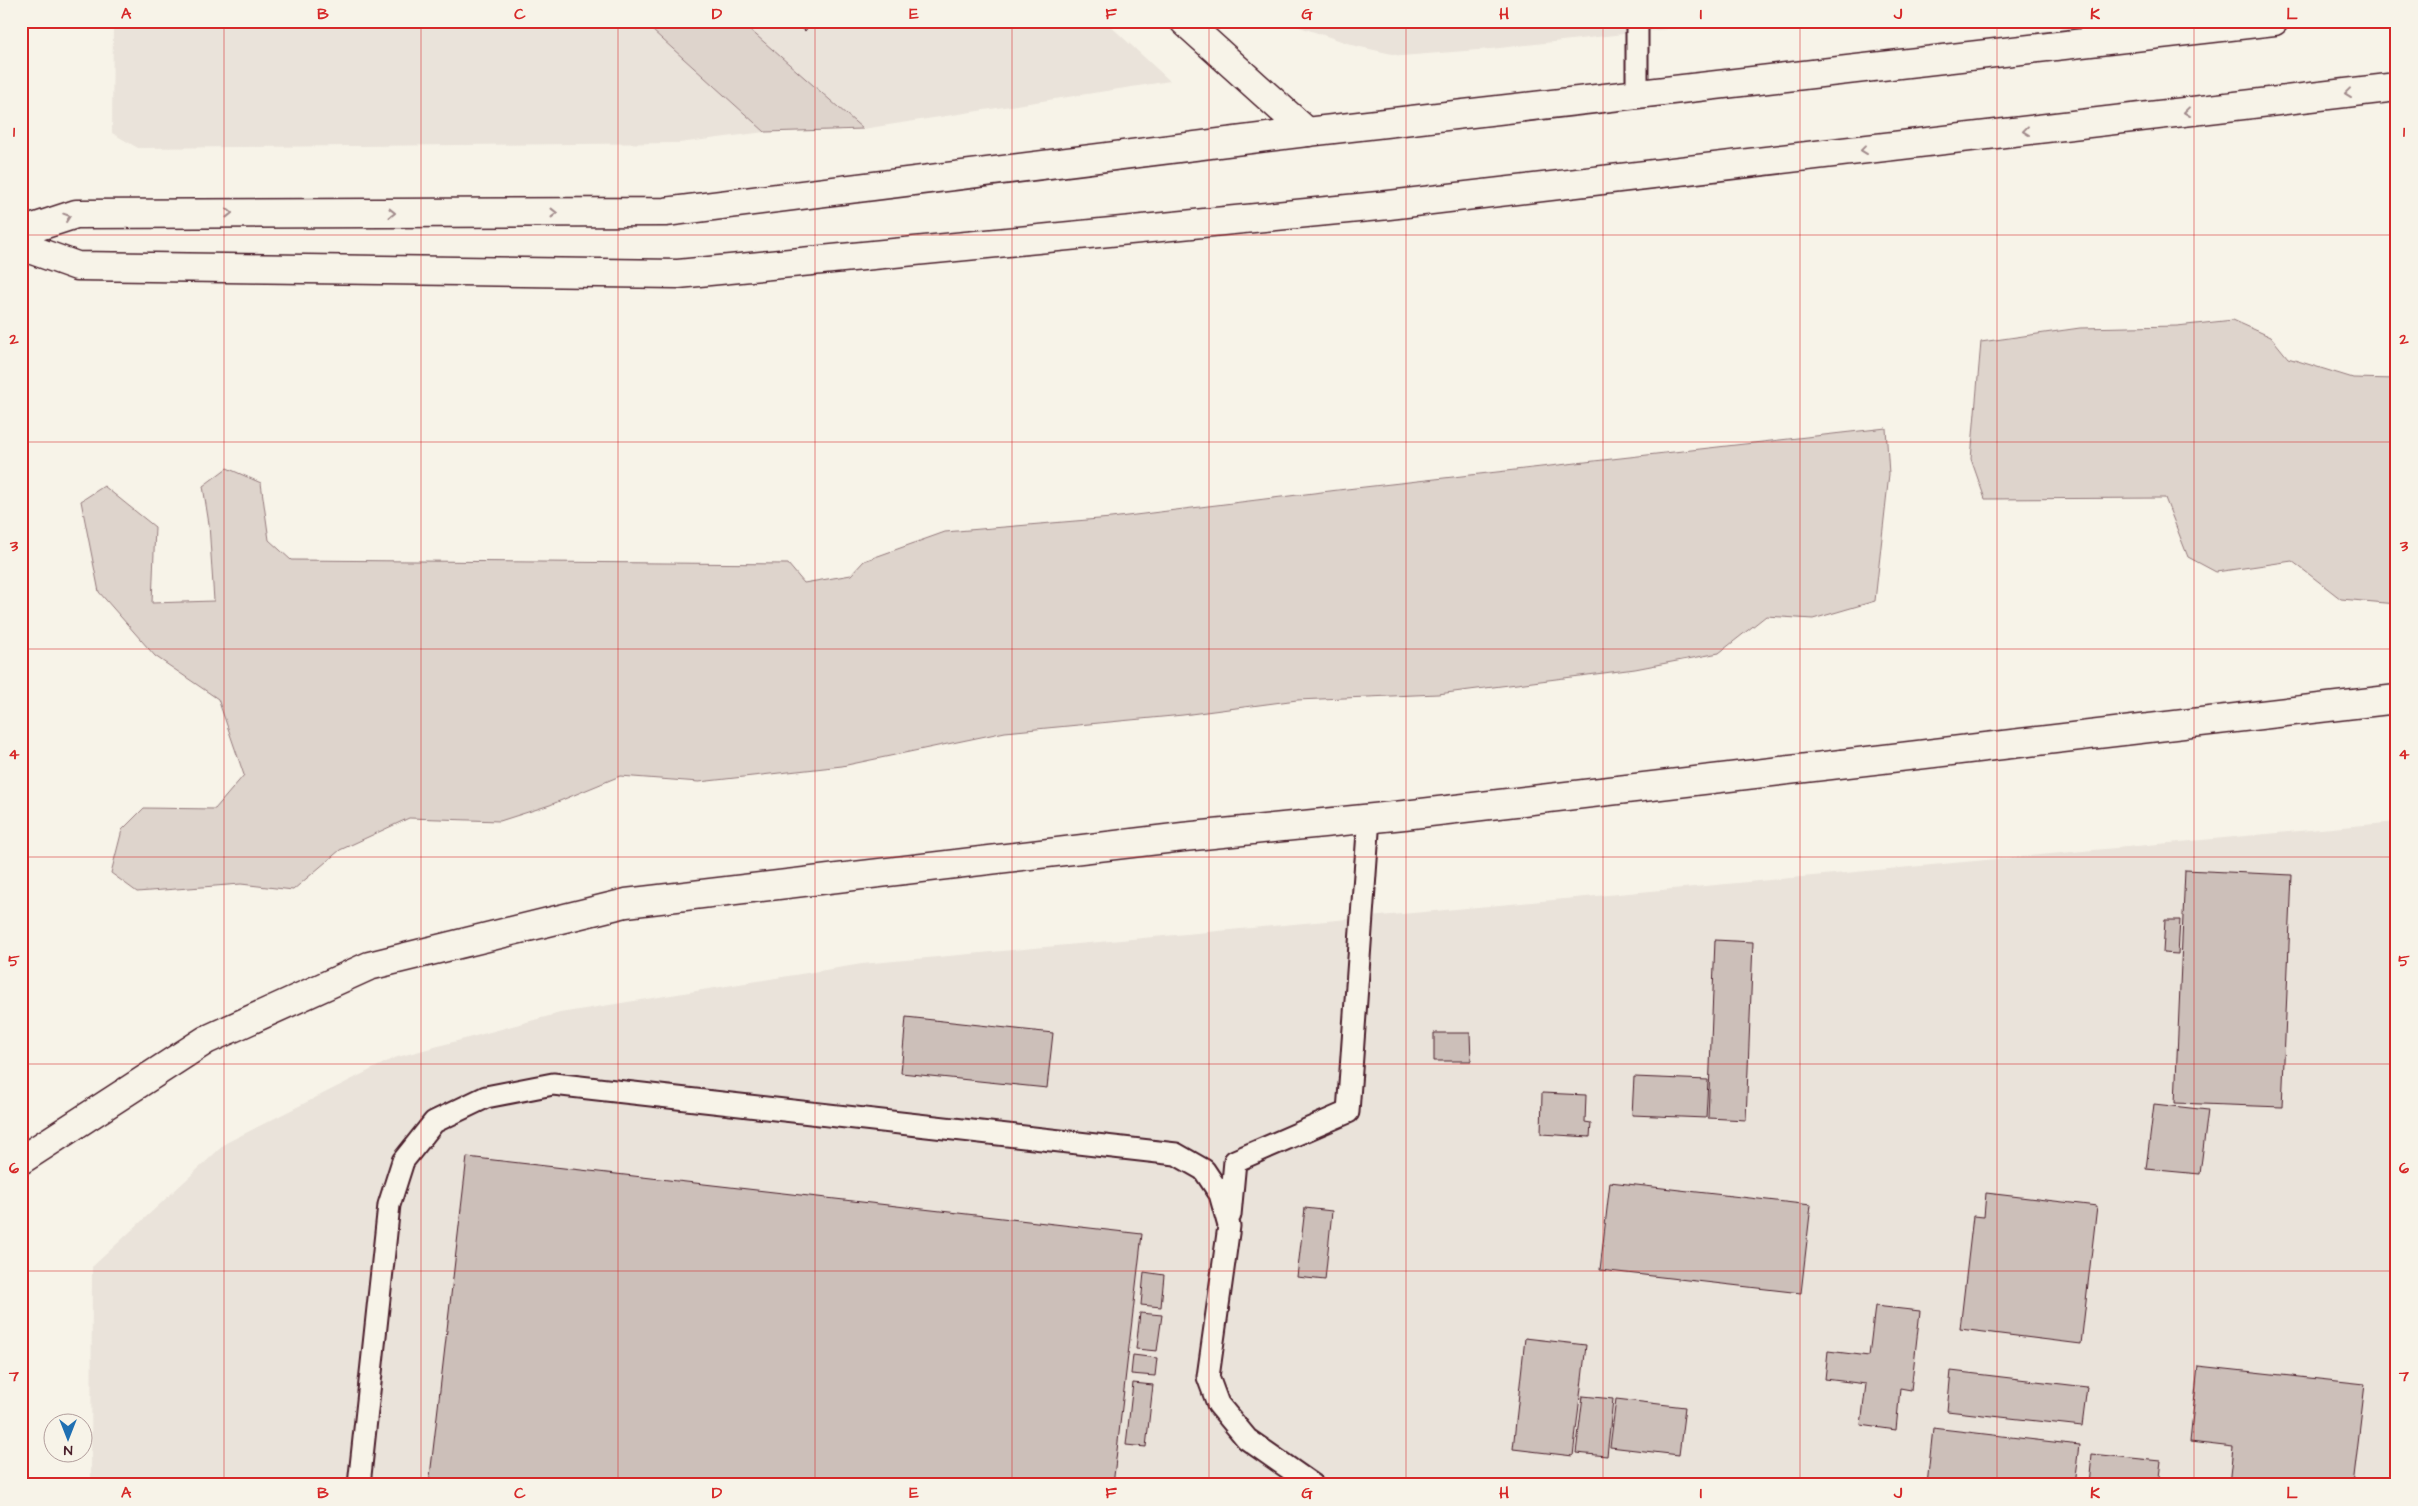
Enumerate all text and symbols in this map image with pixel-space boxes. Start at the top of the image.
text: A [121,3,132,25]
text: B [317,3,329,25]
text: C [514,3,526,25]
text: D [712,3,723,25]
text: E [909,3,919,25]
text: F [1105,3,1117,25]
text: G [1301,3,1313,25]
text: H [1499,3,1509,25]
text: I [1700,3,1702,25]
text: J [1893,3,1903,25]
text: K [2090,3,2100,25]
text: L [2286,3,2298,25]
one-way arrow [2344,87,2352,98]
one-way arrow [2183,106,2191,117]
text: 1 [13,121,16,143]
text: 1 [2403,121,2406,143]
one-way arrow [2021,125,2029,136]
one-way arrow [1860,144,1868,154]
one-way arrow [226,208,234,218]
one-way arrow [388,208,396,218]
one-way arrow [551,208,559,218]
one-way arrow [63,212,71,222]
text: 2 [8,328,19,350]
text: 2 [2398,328,2409,350]
text: 3 [9,535,19,557]
text: 3 [2399,535,2409,557]
text: 4 [9,743,20,765]
text: 4 [2399,743,2410,765]
text: 5 [8,950,20,972]
text: 5 [2398,950,2410,972]
text: 6 [9,1157,19,1179]
text: 6 [2399,1157,2409,1179]
text: 7 [8,1365,19,1387]
text: 7 [2398,1365,2409,1387]
north arrow [42,1414,92,1464]
text: N [63,1440,72,1460]
text: A [121,1482,132,1504]
text: B [317,1482,329,1504]
text: C [514,1482,526,1504]
text: D [712,1482,723,1504]
text: E [909,1482,919,1504]
text: F [1105,1482,1117,1504]
text: G [1301,1482,1313,1504]
text: H [1499,1482,1509,1504]
text: I [1700,1482,1702,1504]
text: J [1893,1482,1903,1504]
text: K [2090,1482,2100,1504]
text: L [2286,1482,2298,1504]

